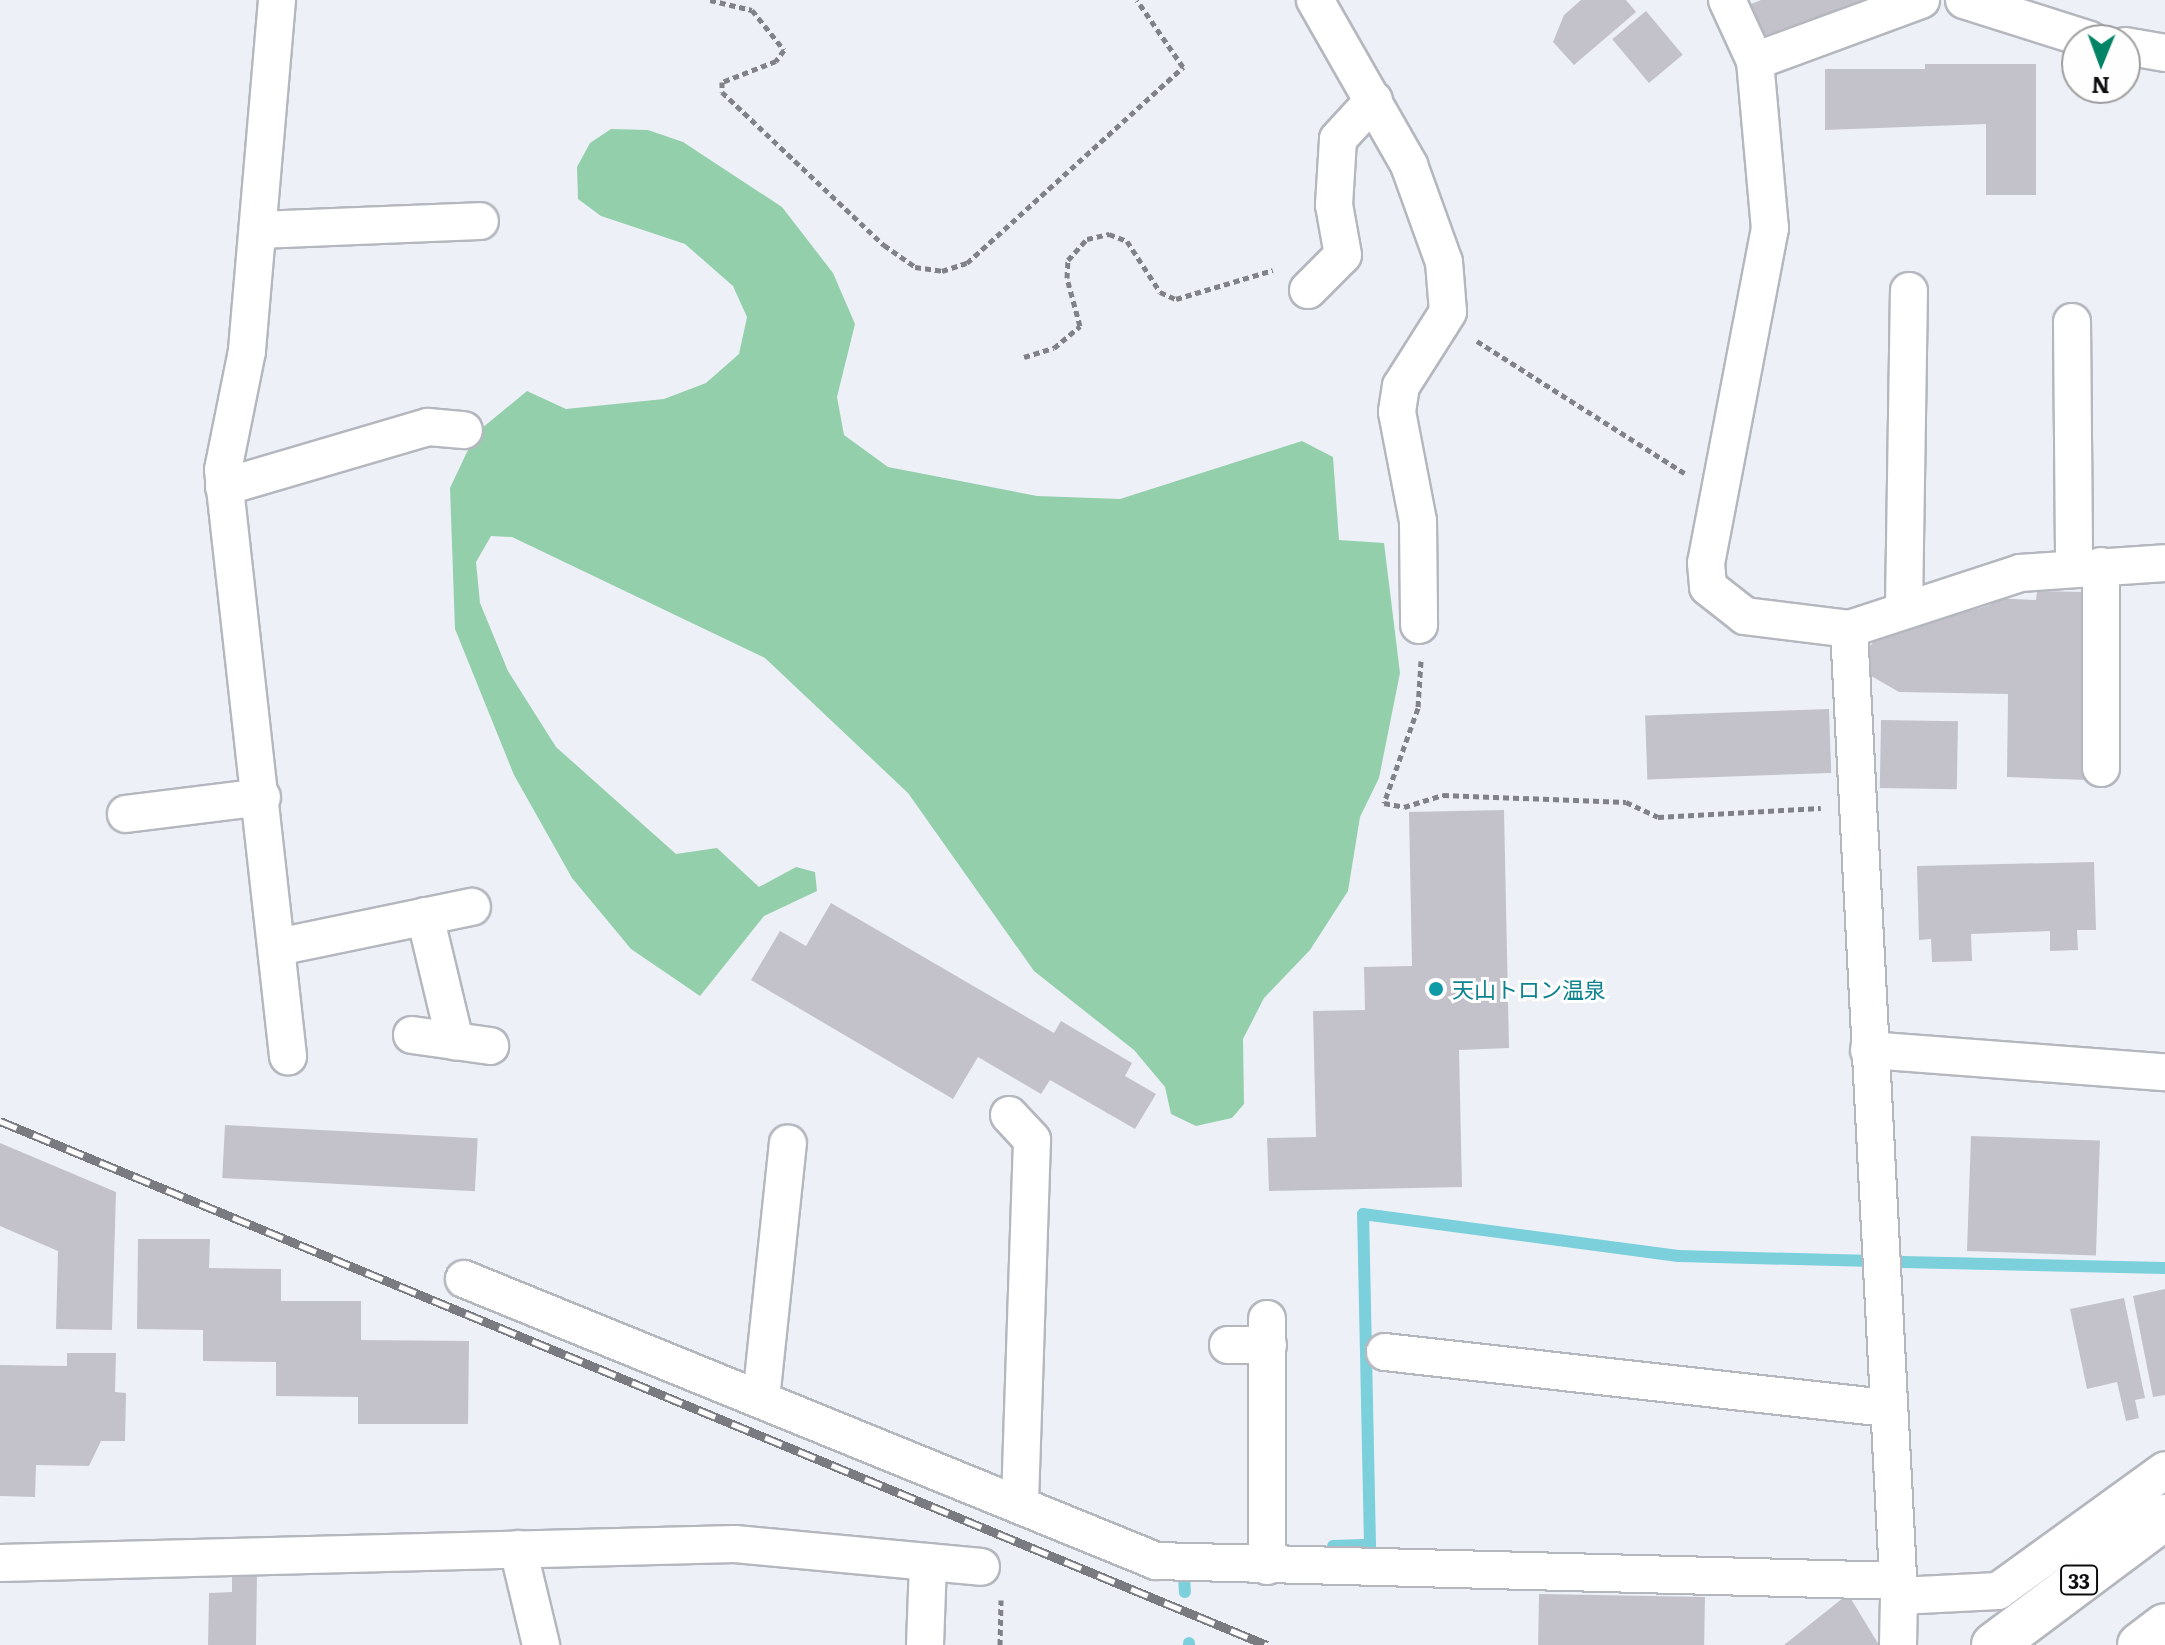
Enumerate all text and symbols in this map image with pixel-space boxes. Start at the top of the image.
north arrow [2061,24,2141,104]
text: N [2091,70,2110,103]
place label: 天山トロン温泉 [1452,976,1606,1002]
marker: 天山トロン温泉 [1427,980,1445,998]
road number: 33 [2059,1564,2099,1596]

